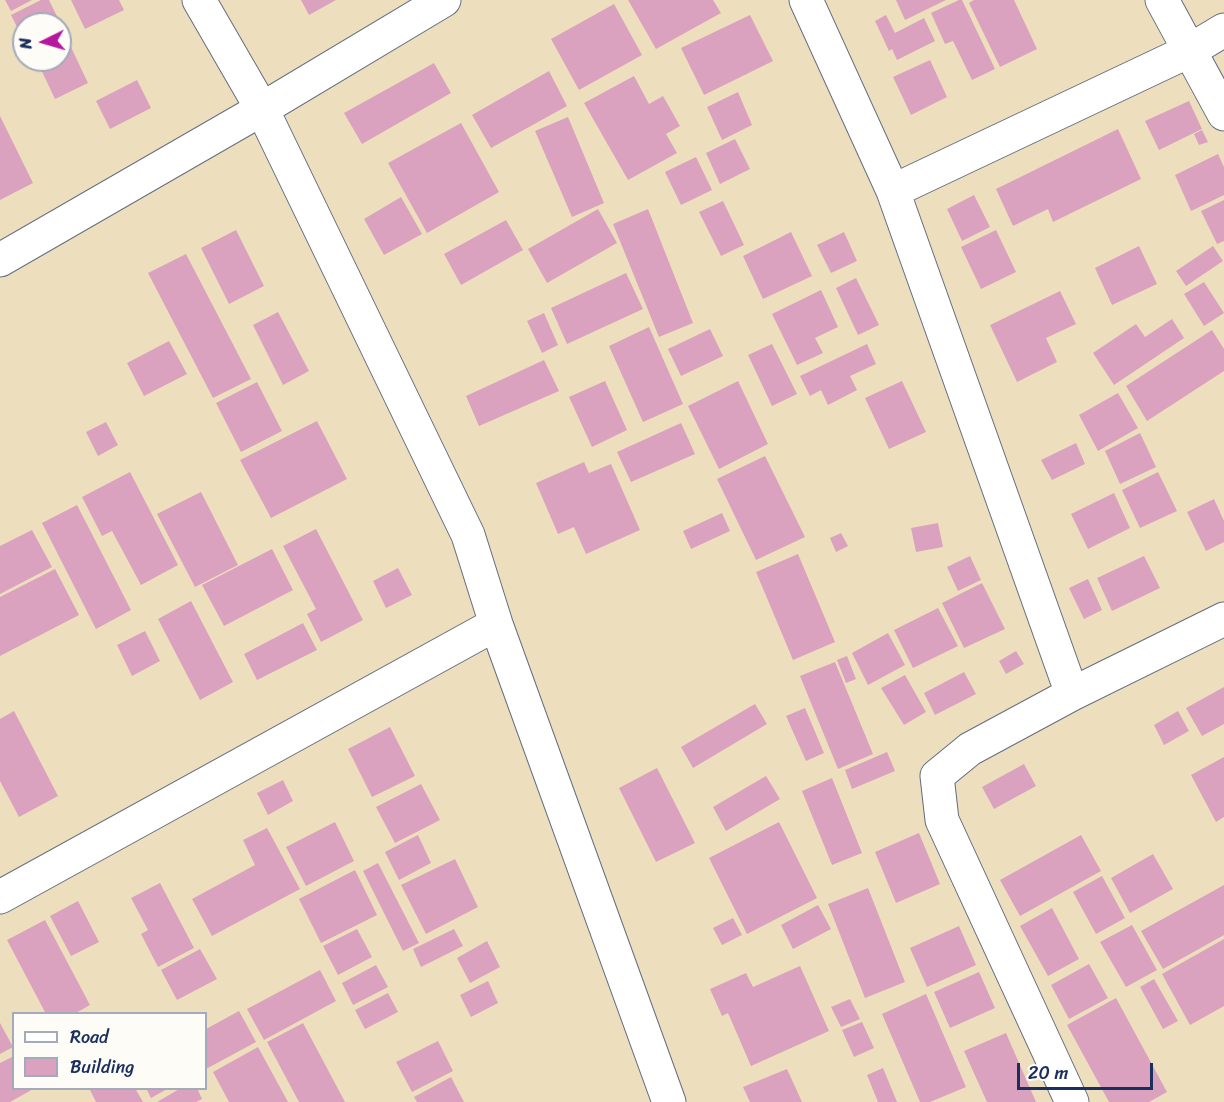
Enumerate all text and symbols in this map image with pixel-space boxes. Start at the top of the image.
north arrow [12,12,72,72]
text: N [11,37,40,50]
legend [12,1012,207,1090]
text: Road [70,1021,109,1053]
text: Building [70,1051,134,1083]
scale bar [1020,1051,1156,1089]
text: 20 m [1028,1057,1068,1089]

